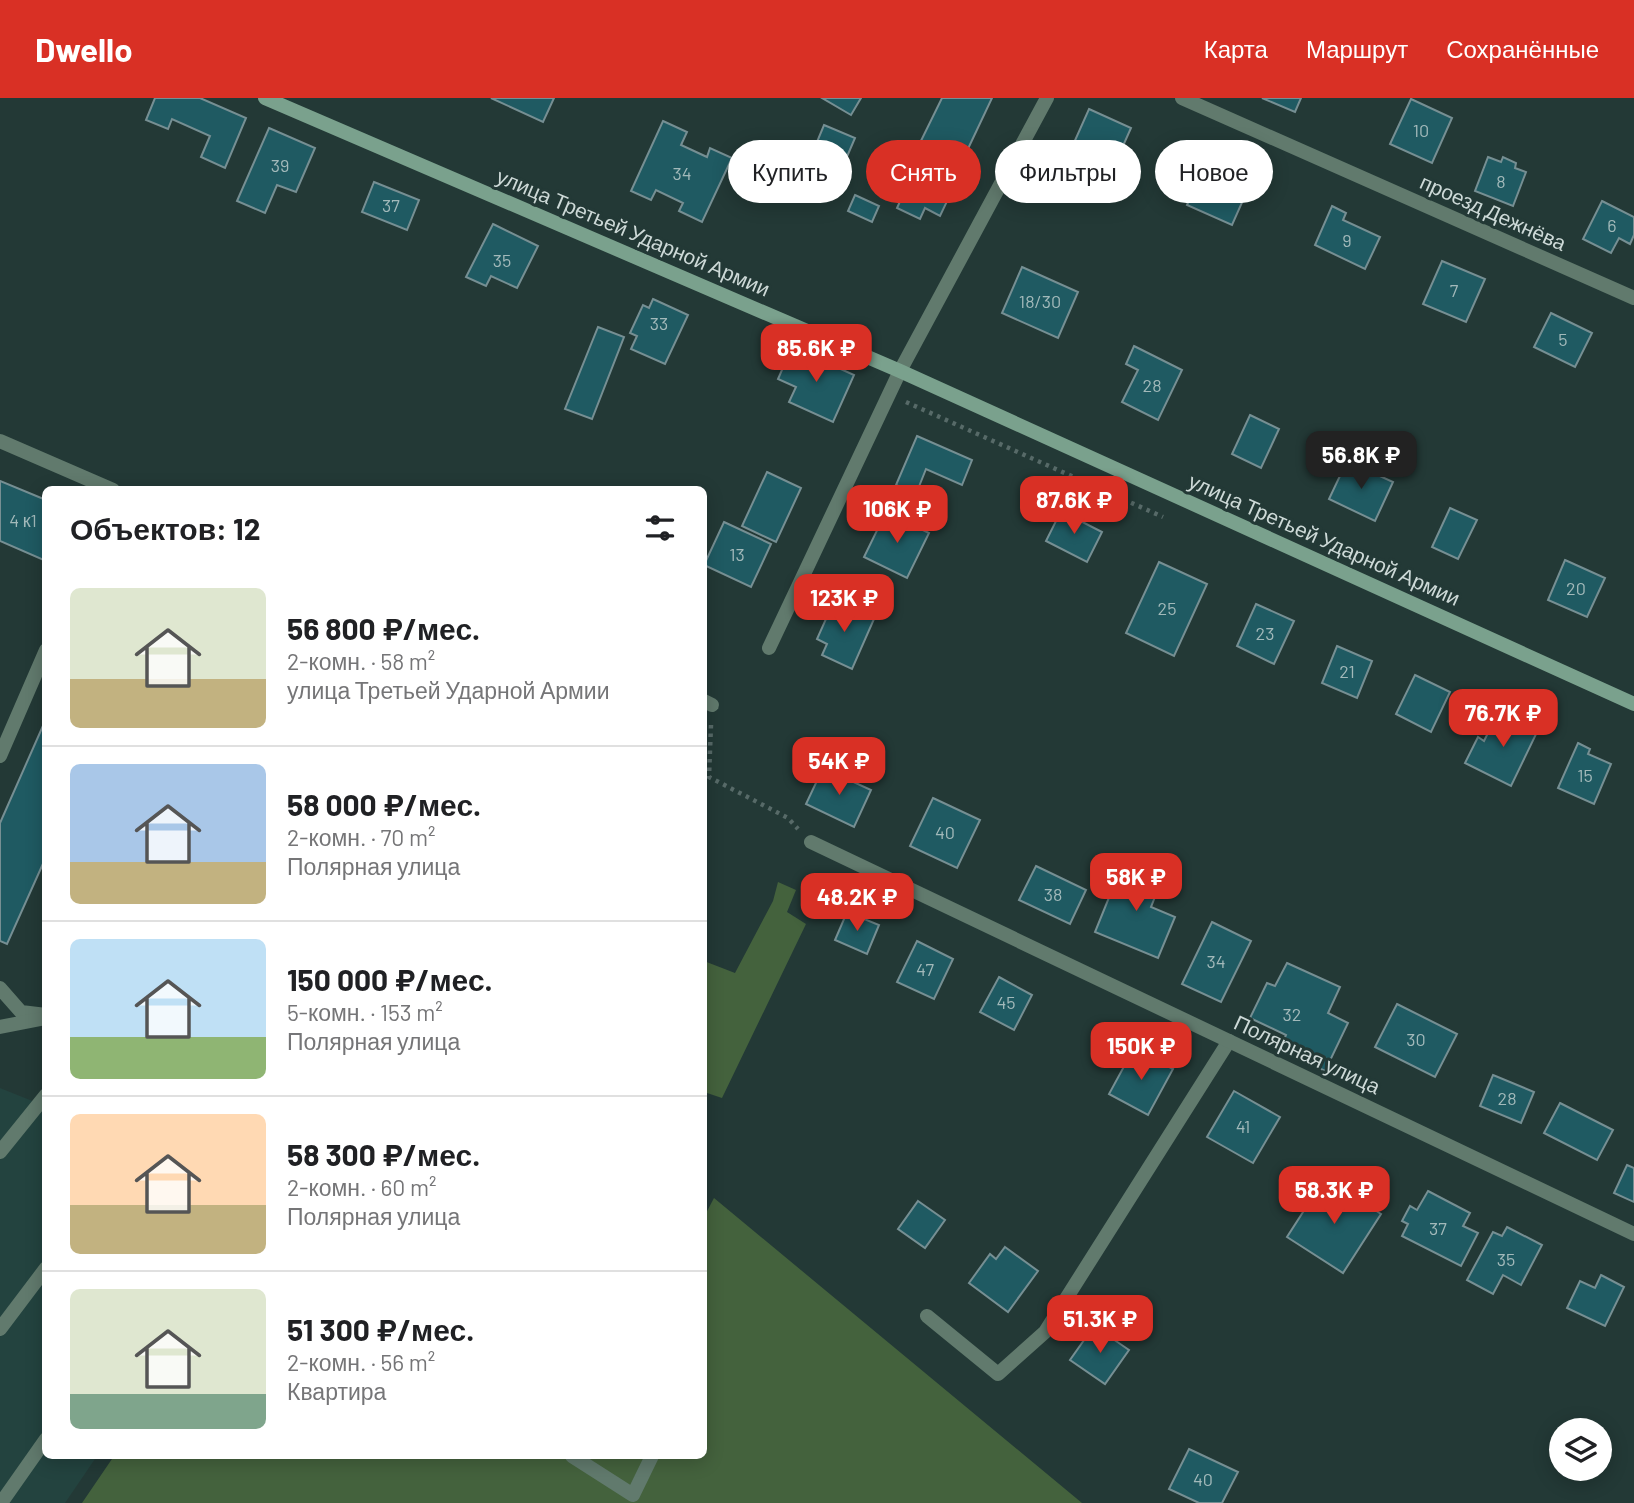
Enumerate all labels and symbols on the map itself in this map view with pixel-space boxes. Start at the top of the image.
house number: 10 [1413,119,1429,141]
house number: 39 [271,154,289,176]
house number: 34 [672,162,692,184]
street label: улица Третьей Ударной Армии [493,163,774,301]
street label: проезд Дежнёва [1417,168,1571,255]
house number: 8 [1496,170,1506,192]
house number: 37 [382,194,400,216]
house number: 6 [1607,214,1617,236]
house number: 9 [1342,229,1352,251]
house number: 35 [493,249,511,271]
house number: 7 [1450,279,1459,301]
house number: 18/30 [1019,290,1061,312]
house number: 33 [650,312,668,334]
pin: 85.6K ₽ [751,324,881,384]
house number: 5 [1558,328,1568,350]
house number: 28 [1142,374,1162,396]
pin: 56.8K ₽ [1296,432,1426,491]
street label: улица Третьей Ударной Армии [1185,467,1464,610]
pin: 87.6K ₽ [1009,476,1139,536]
pin: 106K ₽ [840,486,954,545]
house number: 4 к1 [9,509,37,531]
house number: 13 [729,543,745,565]
pin: 123K ₽ [787,574,901,634]
house number: 20 [1566,577,1586,599]
house number: 25 [1158,597,1176,619]
house number: 23 [1256,622,1274,644]
house number: 21 [1339,660,1355,682]
pin: 76.7K ₽ [1438,690,1568,749]
pin: 54K ₽ [790,738,888,797]
house number: 15 [1577,764,1593,786]
house number: 40 [935,821,955,843]
pin: 58K ₽ [1087,854,1185,913]
pin: 48.2K ₽ [792,874,922,933]
house number: 38 [1044,883,1062,905]
house number: 34 [1206,950,1226,972]
house number: 47 [916,958,934,980]
house number: 45 [996,991,1016,1013]
house number: 32 [1283,1003,1301,1025]
street label: Полярная улица [1231,1009,1385,1099]
pin: 150K ₽ [1084,1023,1198,1082]
house number: 30 [1406,1028,1426,1050]
house number: 28 [1497,1087,1517,1109]
house number: 41 [1236,1115,1250,1137]
pin: 58.3K ₽ [1269,1166,1399,1226]
house number: 37 [1429,1217,1447,1239]
house number: 35 [1497,1248,1515,1270]
pin: 51.3K ₽ [1035,1296,1165,1355]
house number: 40 [1193,1468,1213,1490]

